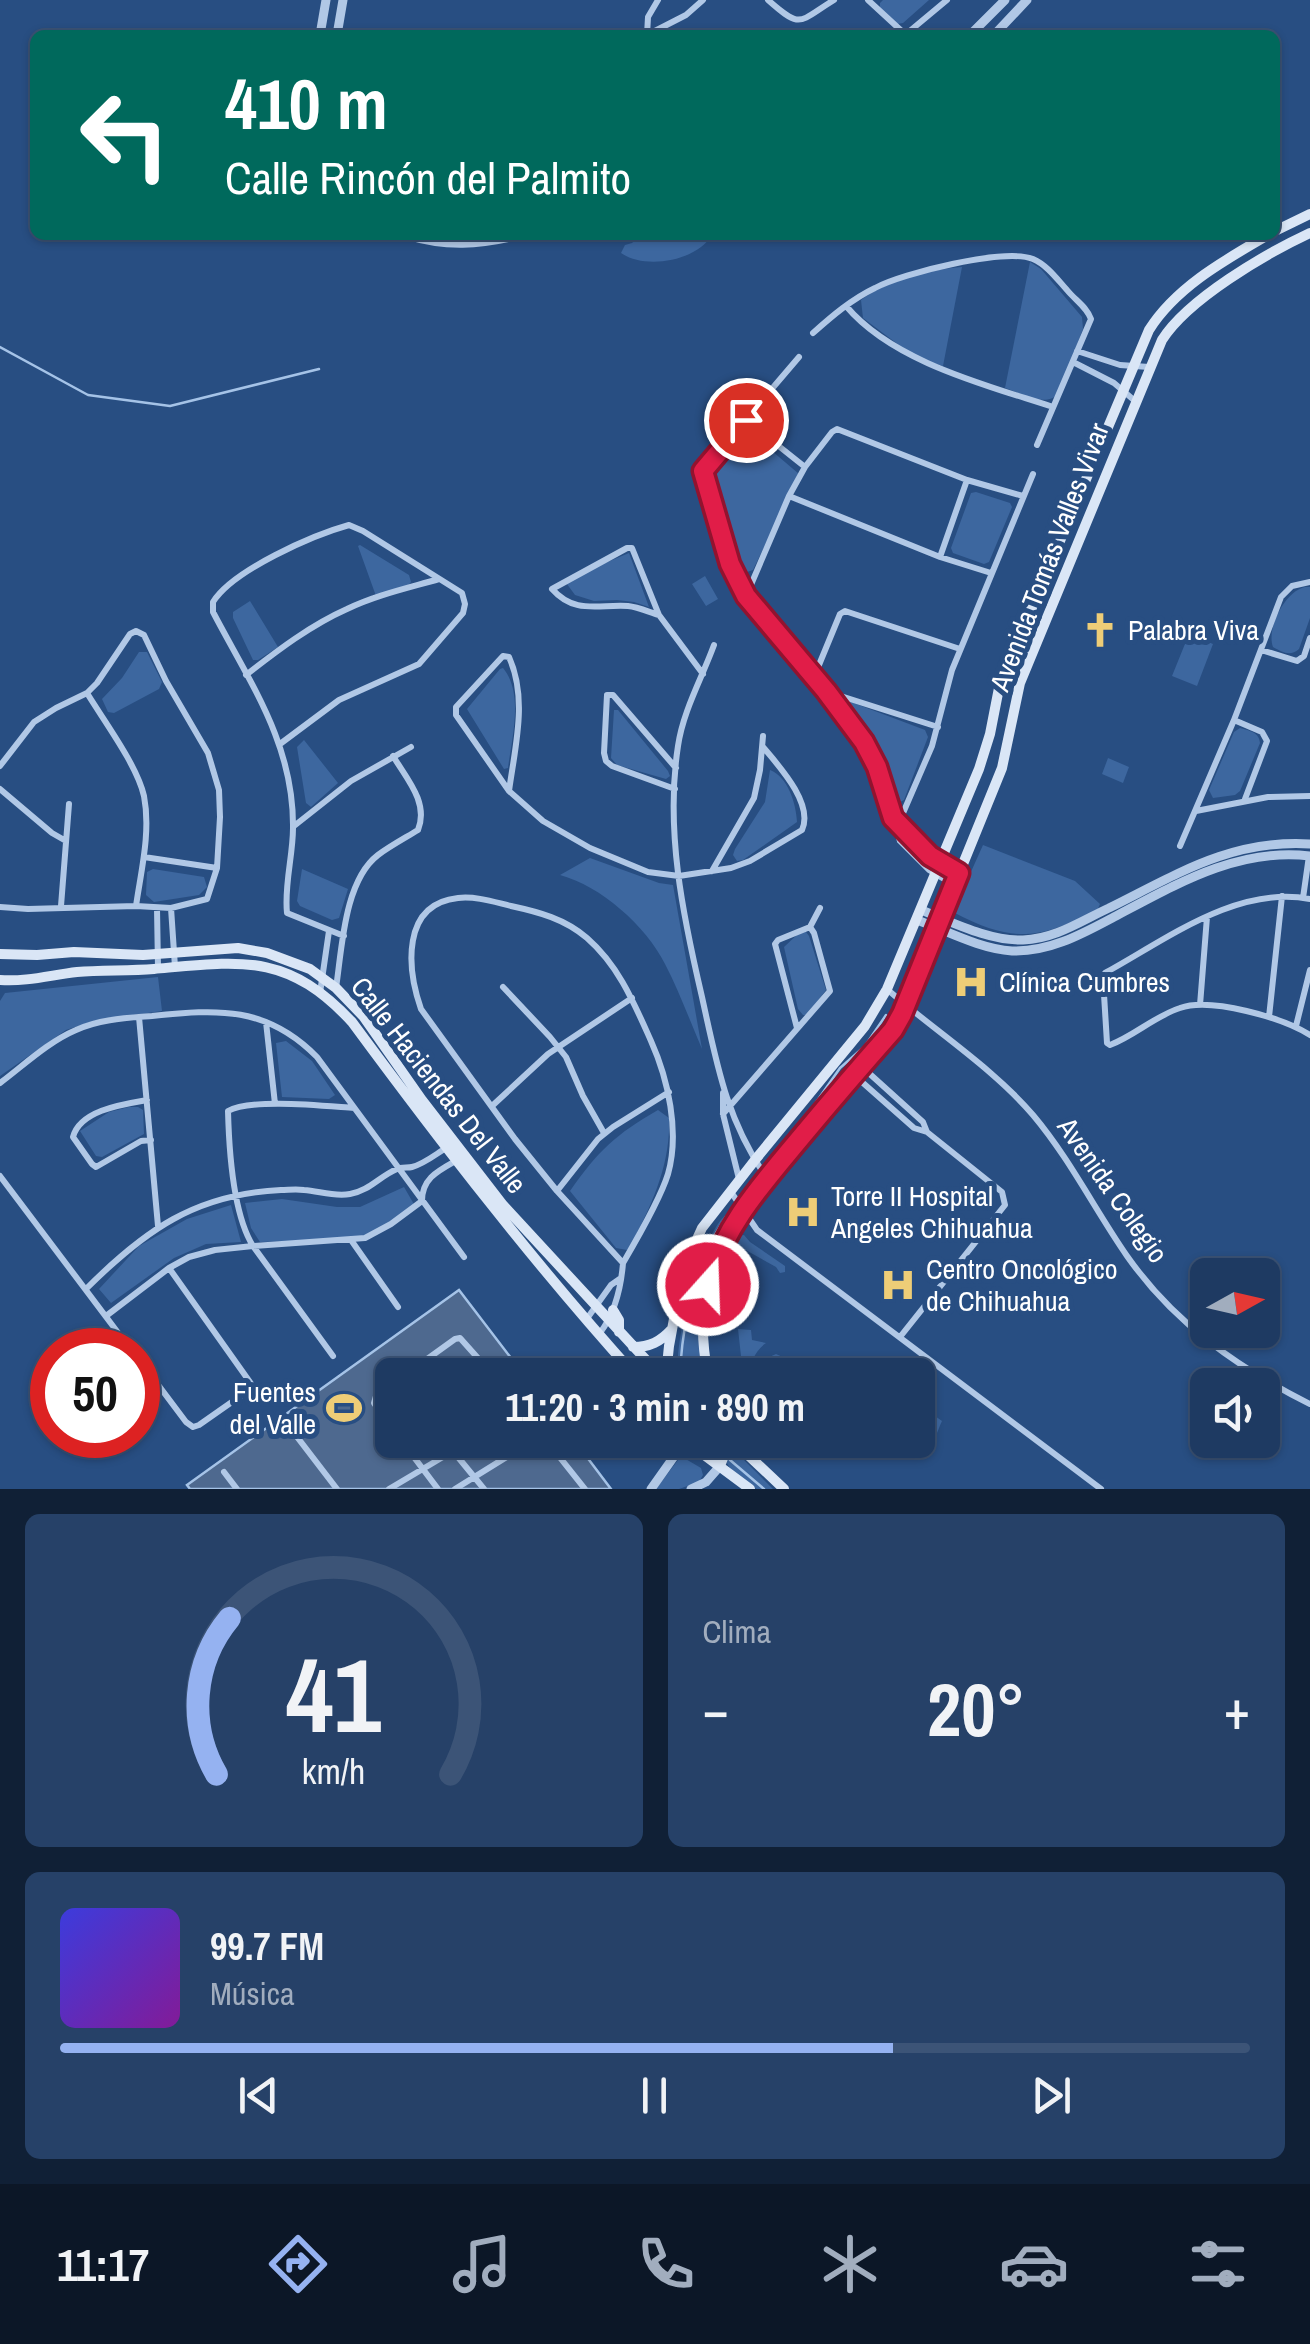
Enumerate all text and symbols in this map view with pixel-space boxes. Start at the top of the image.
text: 410 m [225,57,388,151]
icon: left [60,70,190,200]
text: Calle Rincón del Palmito [225,147,631,208]
pin [704,378,789,463]
icon: arrive [719,393,774,448]
street label: Avenida Tomás Valles Vivar [980,417,1118,697]
church icon: Palabra Viva [1081,611,1119,649]
place label: Palabra Viva [1128,611,1259,649]
hospital icon: Clínica Cumbres [952,963,990,1001]
place label: Clínica Cumbres [999,963,1170,1001]
street label: Calle Haciendas Del Valle [342,969,536,1201]
street label: Avenida Colegio [1048,1109,1177,1270]
place label: Torre II Hospital Angeles Chihuahua [830,1177,1033,1247]
hospital icon: Torre II Hospital Angeles Chihuahua [784,1193,822,1231]
position arrow [656,1233,760,1337]
place label: Centro Oncológico de Chihuahua [926,1250,1117,1320]
north arrow [1190,1258,1280,1348]
map controls [1190,1258,1280,1458]
hospital icon: Centro Oncológico de Chihuahua [879,1266,917,1304]
speed limit sign: 50 [30,1328,160,1458]
button: sound [1190,1368,1280,1458]
place label: Fuentes del Valle [230,1373,316,1443]
text: 11:20 · 3 min · 890 m [505,1382,805,1433]
sports icon: Fuentes del Valle [325,1389,363,1427]
text: Clima [703,1610,771,1653]
text: 41 [286,1624,382,1764]
text: 20° [927,1658,1025,1759]
text: − [703,1672,729,1746]
text: + [1224,1672,1250,1746]
text: km/h [302,1747,366,1795]
text: 99.7 FM [210,1921,324,1972]
text: Música [210,1972,295,2015]
icon: previous [231,2068,286,2123]
icon: pause [627,2068,682,2123]
icon: next [1024,2068,1079,2123]
icon: directions [263,2229,333,2299]
icon: music [447,2229,517,2299]
icon: phone [631,2229,701,2299]
icon: climate [815,2229,885,2299]
icon: car [999,2229,1069,2299]
icon: filters [1183,2229,1253,2299]
text: 11:17 [57,2234,149,2295]

